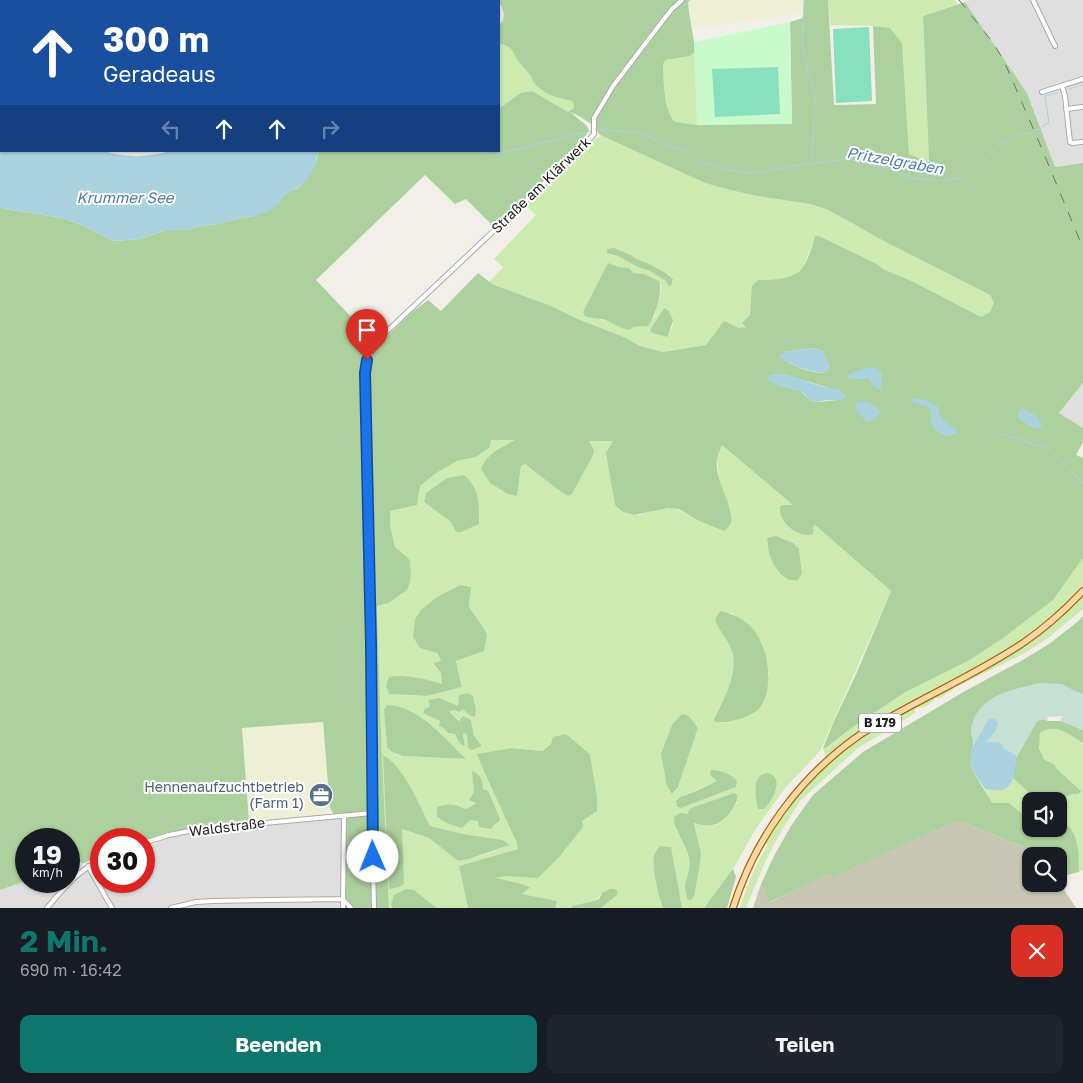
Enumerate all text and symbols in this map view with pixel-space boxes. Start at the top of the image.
text: 300 m [103,18,209,60]
icon: ahead [20,20,85,85]
text: Geradeaus [103,60,216,87]
icon: left [157,115,185,143]
icon: ahead [210,115,238,143]
icon: ahead [263,115,291,143]
icon: right [316,115,344,143]
street label: Straße am Klärwerk [487,133,594,236]
water label: Pritzelgraben [845,143,946,178]
water label: Krummer See [76,188,175,206]
pin [346,309,388,360]
icon: arrive [353,316,381,344]
road number: B 179 [859,714,901,732]
place label: Hennenaufzuchtbetrieb (Farm 1) [144,778,304,811]
office icon: Hennenaufzuchtbetrieb (Farm 1) [308,782,334,808]
map controls [1022,792,1067,892]
button: sound [1022,792,1067,837]
street label: Waldstraße [188,813,266,840]
speed limit sign: 30 [90,828,155,893]
position arrow [346,830,398,882]
text: 19 [33,839,62,870]
button: search [1022,847,1067,892]
text: km/h [32,865,63,880]
text: 2 Min. [20,923,108,959]
button: close [1011,925,1063,977]
text: 690 m · 16:42 [20,960,122,980]
button: Beenden [20,1015,537,1073]
button: Teilen [547,1015,1063,1073]

